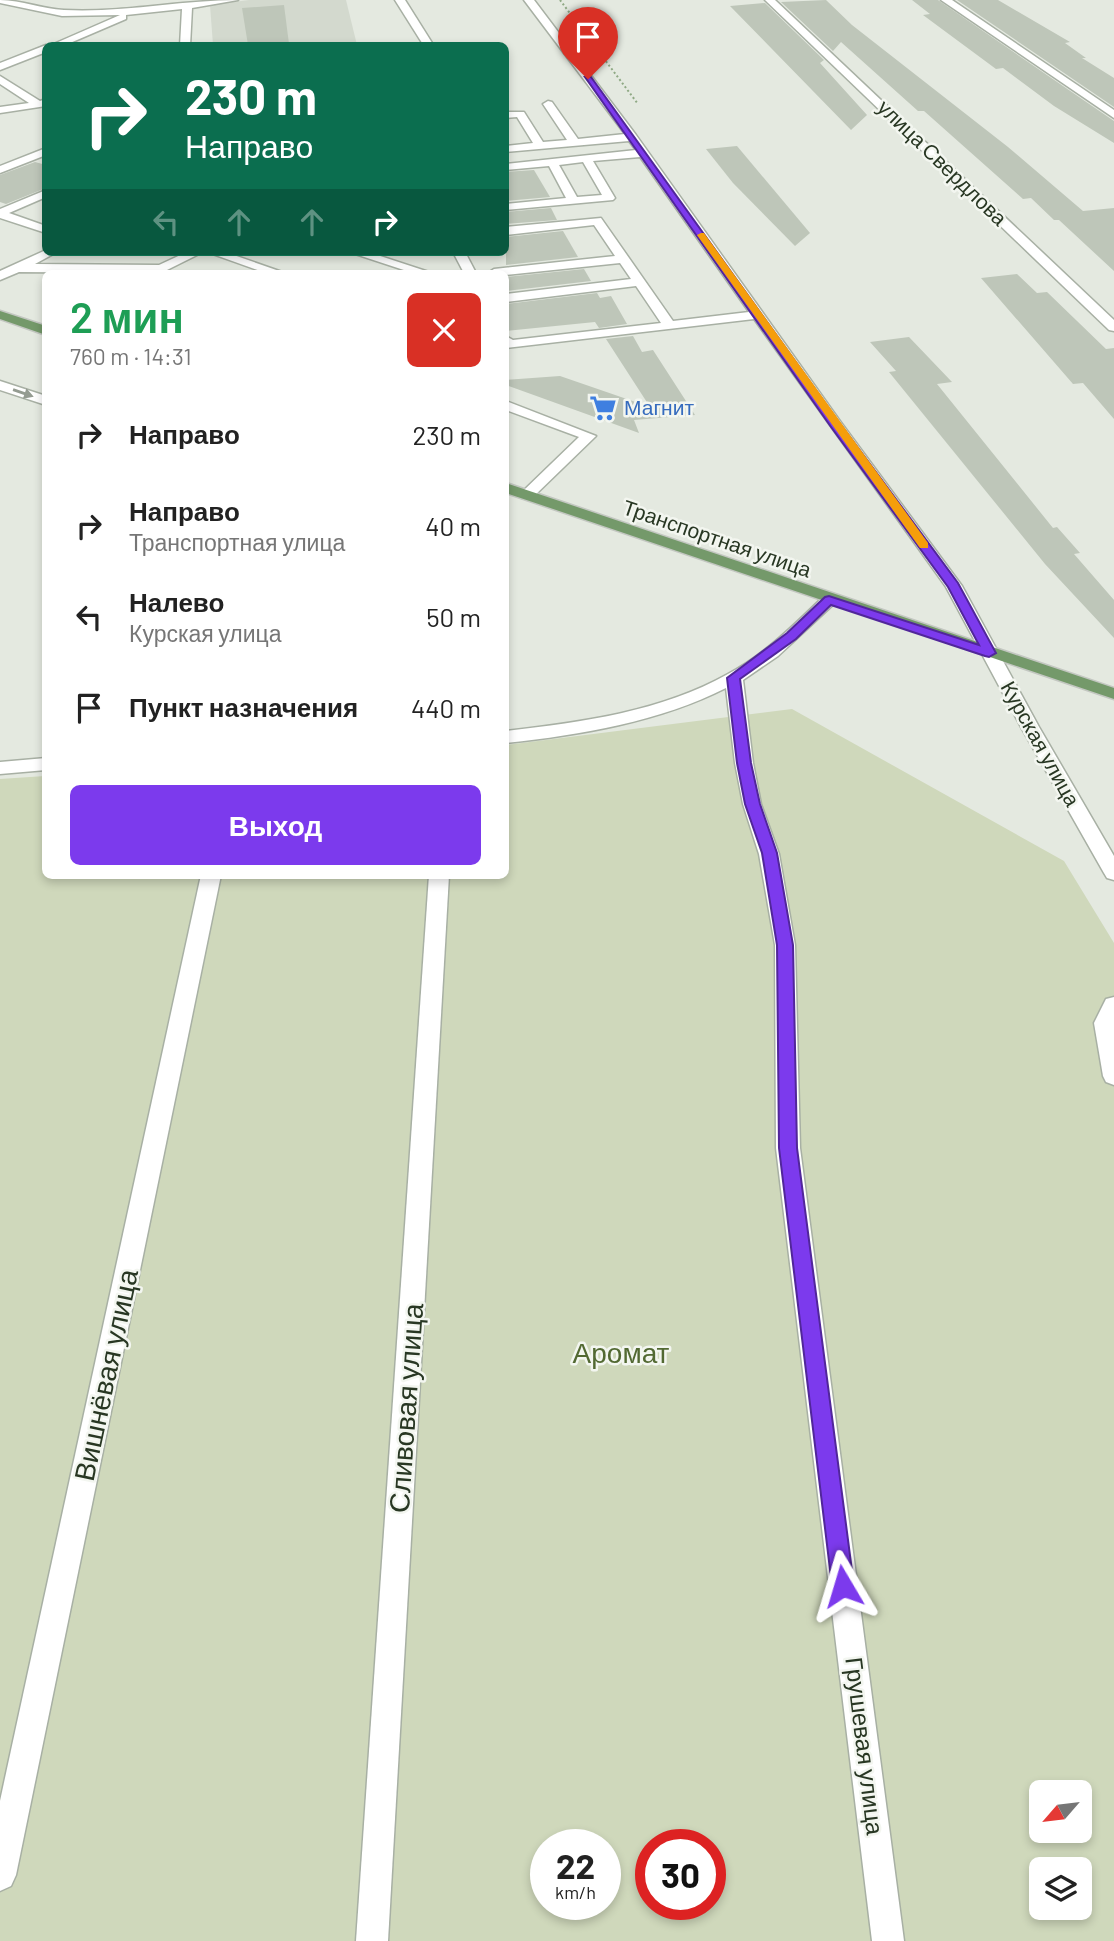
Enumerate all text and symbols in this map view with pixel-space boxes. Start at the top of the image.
pin [558,7,618,79]
icon: arrive [569,18,607,56]
text: 230 m [185,66,317,125]
icon: right [70,70,161,161]
street label: улица Свердлова [873,94,1013,230]
text: Направо [185,126,313,164]
icon: left [147,203,185,241]
icon: ahead [220,203,258,241]
icon: ahead [293,203,331,241]
icon: right [366,203,404,241]
text: 2 мин [70,291,184,341]
button: close [407,293,481,367]
text: 760 m · 14:31 [70,342,192,370]
one-way arrow [12,388,33,399]
supermarket icon: Магнит [588,393,618,423]
place label: Магнит [624,394,694,419]
icon: right [70,416,108,454]
text: Направо [129,418,240,449]
text: 230 m [412,419,481,450]
street label: Транспортная улица [620,494,815,582]
text: Направо [129,495,240,526]
icon: right [70,507,108,545]
text: 40 m [425,510,481,541]
text: Транспортная улица [129,528,345,556]
text: Налево [129,586,224,617]
icon: left [70,598,108,636]
text: 50 m [426,601,481,632]
text: Курская улица [129,619,282,647]
street label: Курская улица [997,676,1086,811]
icon: arrive [70,689,108,727]
text: Пункт назначения [129,691,358,722]
text: 440 m [411,692,481,723]
button: Выход [70,785,481,865]
street label: Вишнёвая улица [66,1265,144,1484]
street label: Сливовая улица [381,1301,429,1514]
park label: Аромат [573,1335,670,1369]
position arrow [806,1549,880,1623]
street label: Грушевая улица [840,1655,891,1837]
north arrow [1029,1780,1092,1843]
map controls [1029,1780,1092,1920]
speed limit sign: 30 [635,1829,726,1920]
text: 22 [556,1844,595,1886]
button: layers [1029,1857,1092,1920]
text: km/h [555,1881,596,1903]

